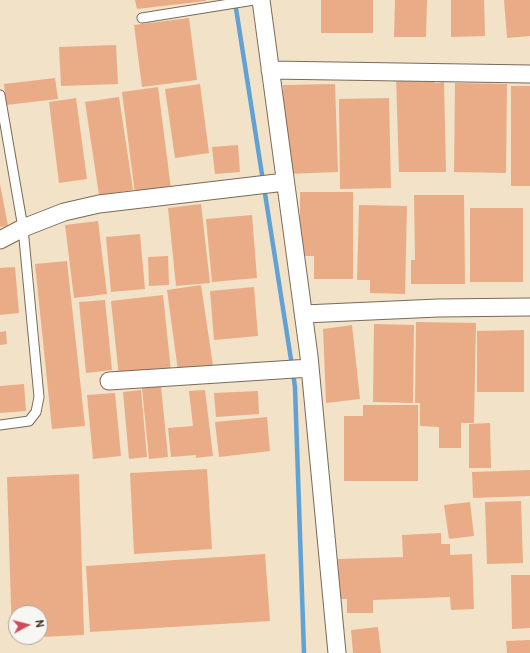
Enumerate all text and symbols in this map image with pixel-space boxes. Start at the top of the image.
north arrow [8,605,48,645]
text: N [33,619,46,628]

